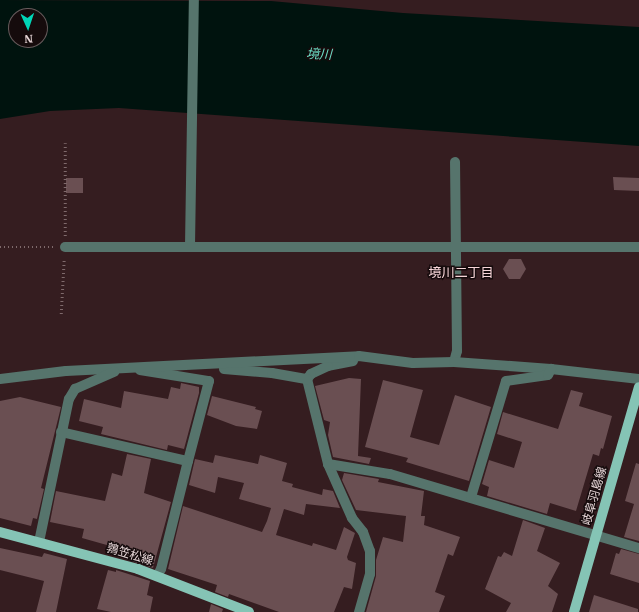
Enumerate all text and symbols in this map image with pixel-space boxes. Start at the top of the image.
north arrow [8,8,48,48]
text: N [24,32,33,46]
water label: 境川 [306,47,332,63]
district label: 境川二丁目 [429,265,493,281]
street label: 岐阜羽島線 [579,465,609,527]
street label: 鶉笠松線 [105,540,155,568]

